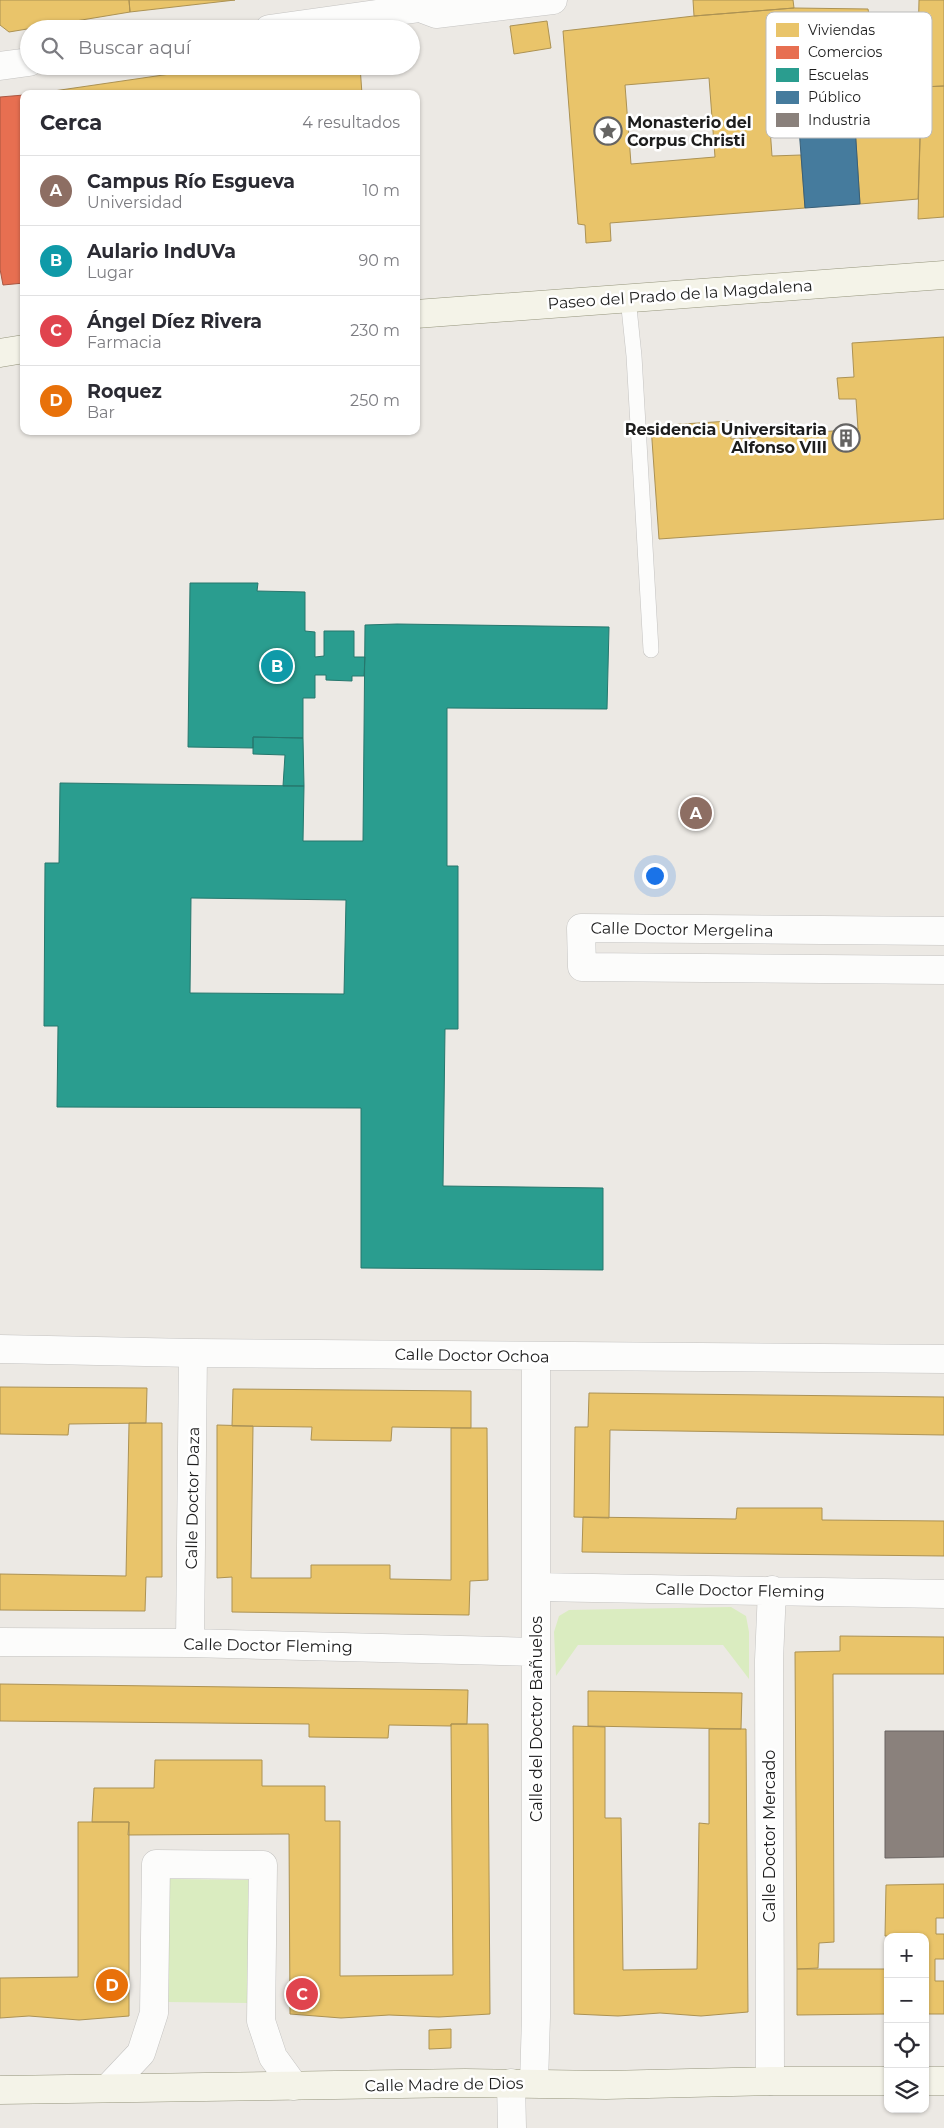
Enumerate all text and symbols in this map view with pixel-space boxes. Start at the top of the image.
legend [766,12,932,138]
search box [20,20,420,75]
text: Viviendas [808,21,875,39]
icon: search [38,34,66,62]
text: Buscar aquí [78,36,191,59]
text: Comercios [808,43,882,61]
text: Escuelas [808,66,869,84]
text: Público [808,88,861,106]
text: Cerca [40,110,102,135]
text: Industria [808,111,871,129]
text: 4 resultados [302,113,400,132]
place label: Monasterio del Corpus Christi [627,113,752,150]
place icon: Monasterio del Corpus Christi [593,116,623,146]
text: Campus Río Esgueva [87,170,295,193]
text: A [50,181,62,200]
text: 10 m [362,181,400,200]
text: Universidad [87,193,183,212]
text: Aulario IndUVa [87,240,236,263]
text: B [50,251,62,270]
text: 90 m [358,251,400,270]
text: Lugar [87,263,134,282]
street label: Paseo del Prado de la Magdalena [547,276,813,313]
text: Ángel Díez Rivera [87,310,262,333]
text: C [50,321,62,340]
text: 230 m [350,321,400,340]
text: Farmacia [87,333,162,352]
text: Roquez [87,380,162,403]
text: D [49,391,63,410]
text: 250 m [350,391,400,410]
text: Bar [87,403,115,422]
place label: Residencia Universitaria Alfonso VIII [625,420,827,457]
building icon: Residencia Universitaria Alfonso VIII [831,423,861,453]
pin: B [261,647,293,685]
pin: A [680,794,712,832]
your location [642,863,668,889]
street label: Calle Doctor Mergelina [590,918,774,941]
street label: Calle Doctor Ochoa [394,1345,550,1366]
street label: Calle Doctor Daza [182,1427,203,1569]
street label: Calle Doctor Fleming [655,1580,825,1601]
street label: Calle del Doctor Bañuelos [527,1616,546,1822]
street label: Calle Doctor Fleming [183,1635,353,1656]
street label: Calle Doctor Mercado [760,1750,779,1922]
map controls [884,1933,929,2113]
button: + [884,1933,929,1978]
pin: D [96,1966,128,2004]
pin: C [286,1975,318,2013]
button: − [884,1978,929,2023]
button: locate [884,2023,929,2068]
button: layers [884,2068,929,2113]
street label: Calle Madre de Dios [364,2074,524,2095]

